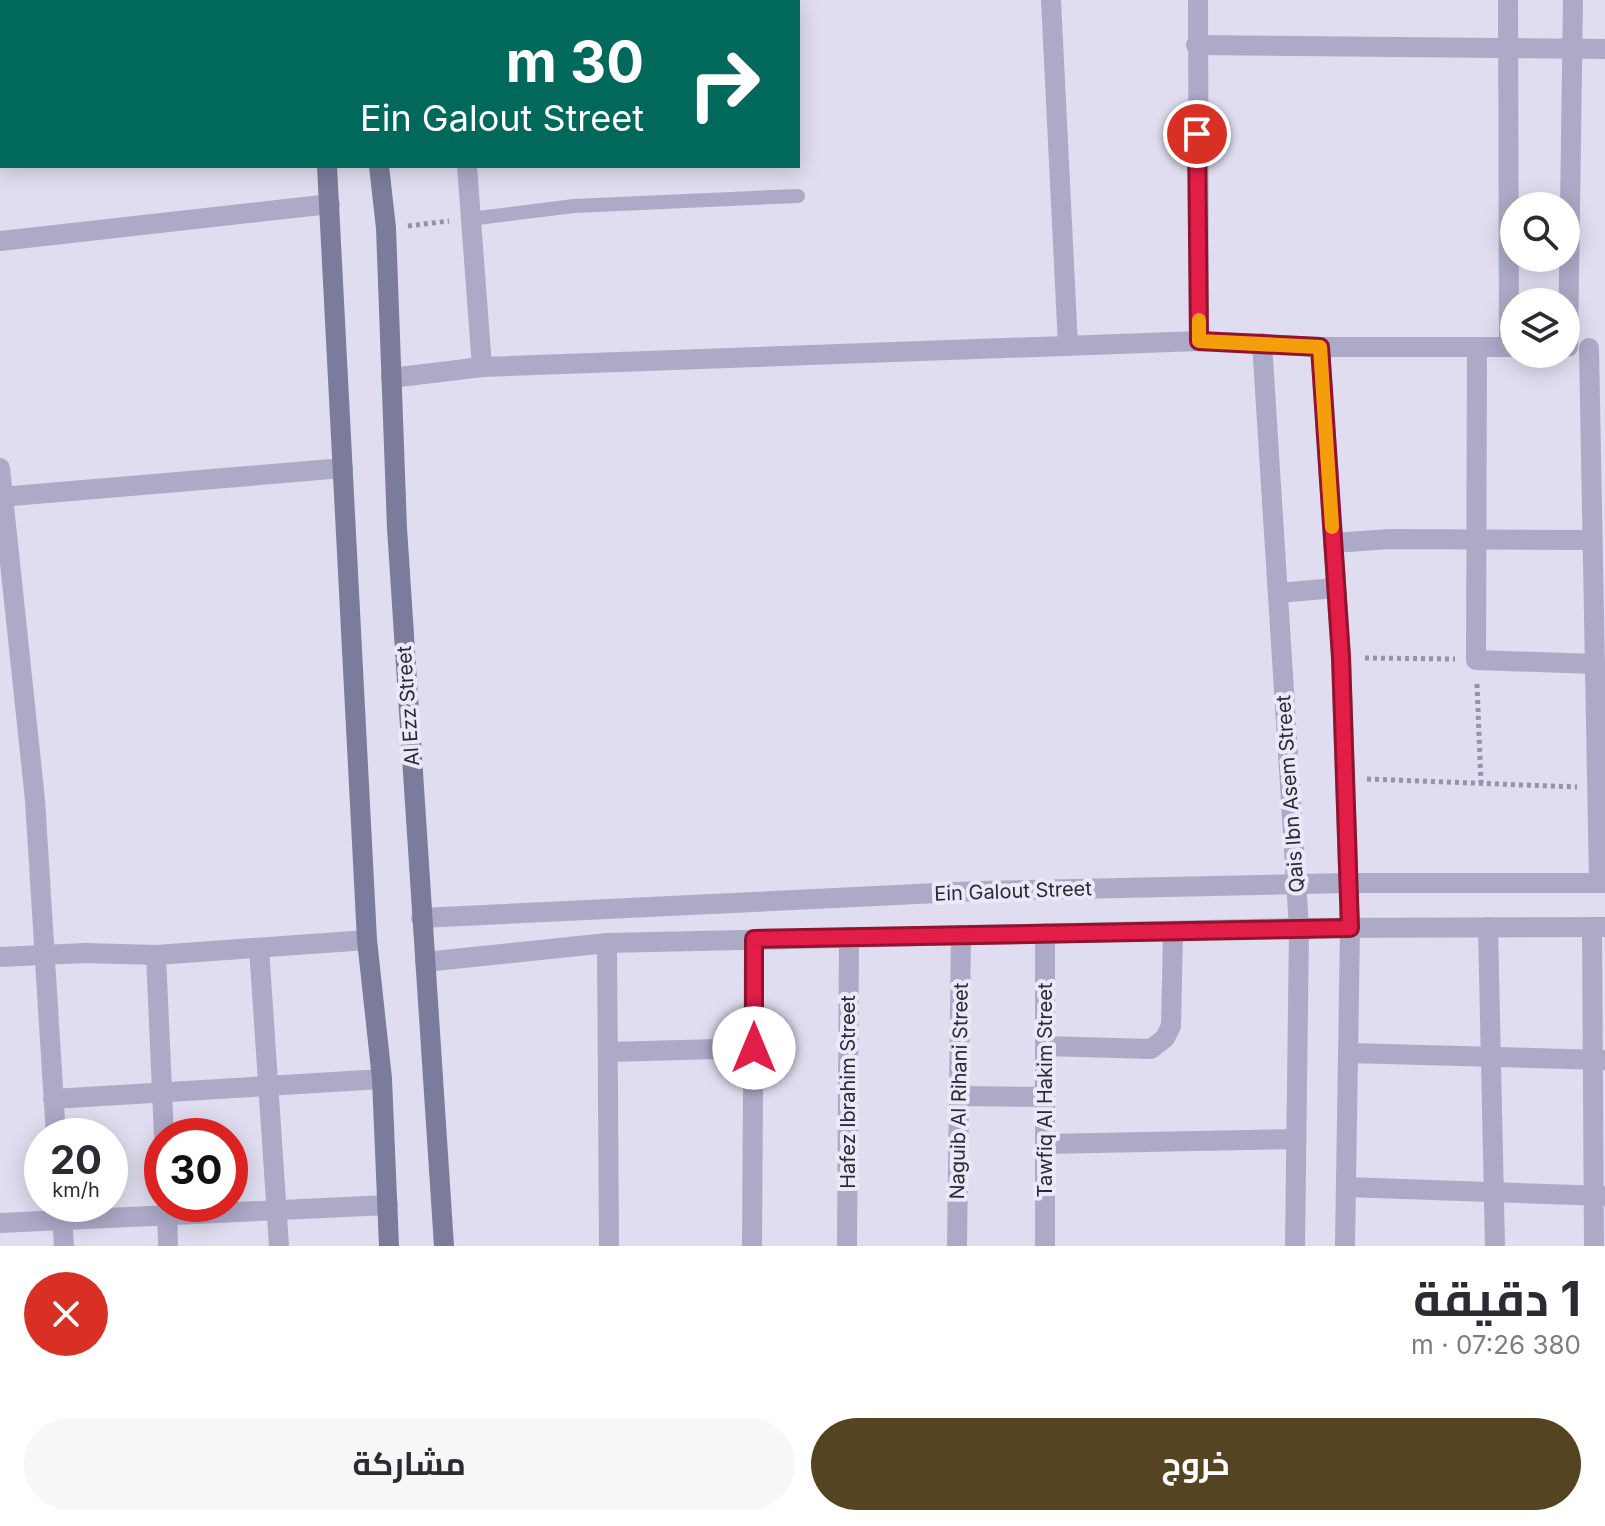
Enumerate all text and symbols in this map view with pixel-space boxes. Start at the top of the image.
text: 30 m [506,28,644,96]
icon: right [672,32,776,136]
text: Ein Galout Street [360,96,644,140]
pin [1163,100,1231,168]
icon: arrive [1175,112,1219,156]
map controls [1500,192,1580,368]
button: search [1500,192,1580,272]
button: layers [1500,288,1580,368]
street label: Al Ezz Street [392,645,424,767]
street label: Qais Ibn Asem Street [1271,694,1309,894]
street label: Ein Galout Street [934,876,1093,906]
street label: Naguib Al Rihani Street [945,982,973,1200]
street label: Tawfiq Al Hakim Street [1033,982,1057,1197]
street label: Hafez Ibrahim Street [836,995,860,1189]
position arrow [712,1006,796,1090]
speed limit sign: 30 [144,1118,248,1222]
text: 20 [50,1135,102,1184]
text: km/h [52,1178,100,1202]
text: 1 دقيقة [1413,1269,1581,1328]
button: close [24,1272,108,1356]
text: 380 m · 07:26 [1411,1329,1581,1360]
button: مشاركة [24,1418,795,1510]
button: خروج [811,1418,1581,1510]

